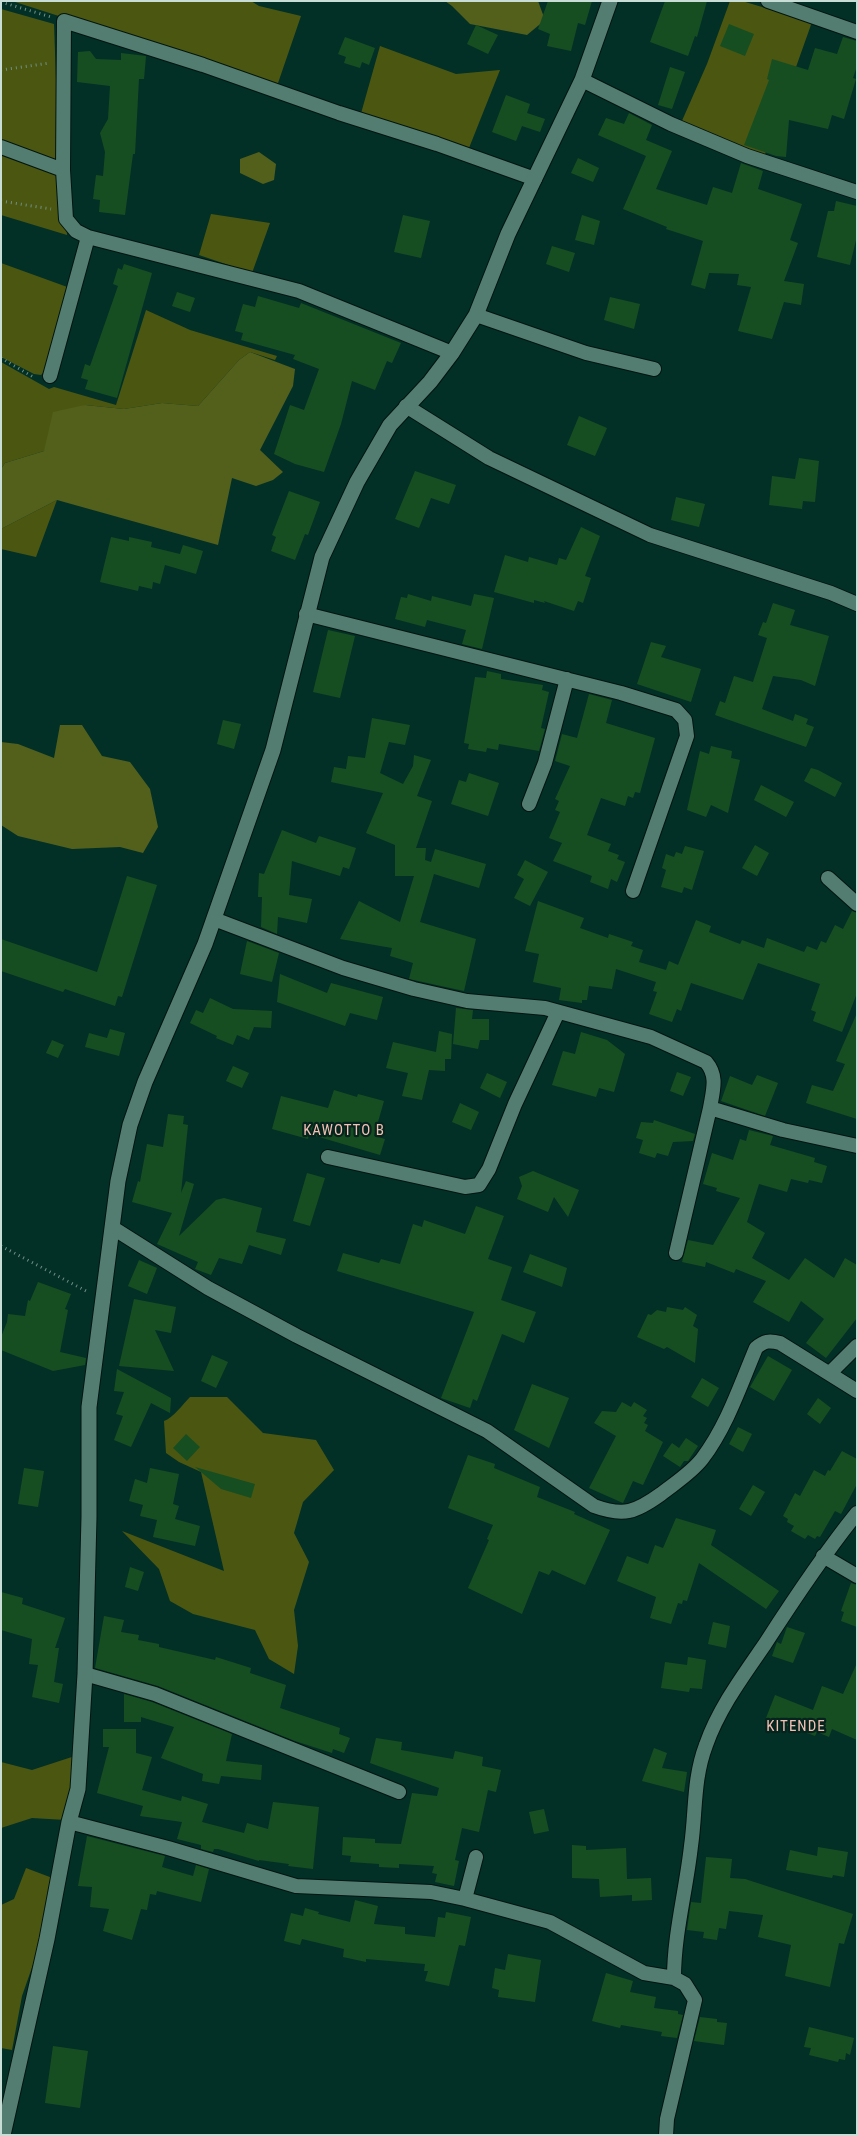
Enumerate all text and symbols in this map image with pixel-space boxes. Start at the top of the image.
district label: KAWOTTO B [302,1122,386,1140]
district label: KITENDE [765,1718,827,1736]

